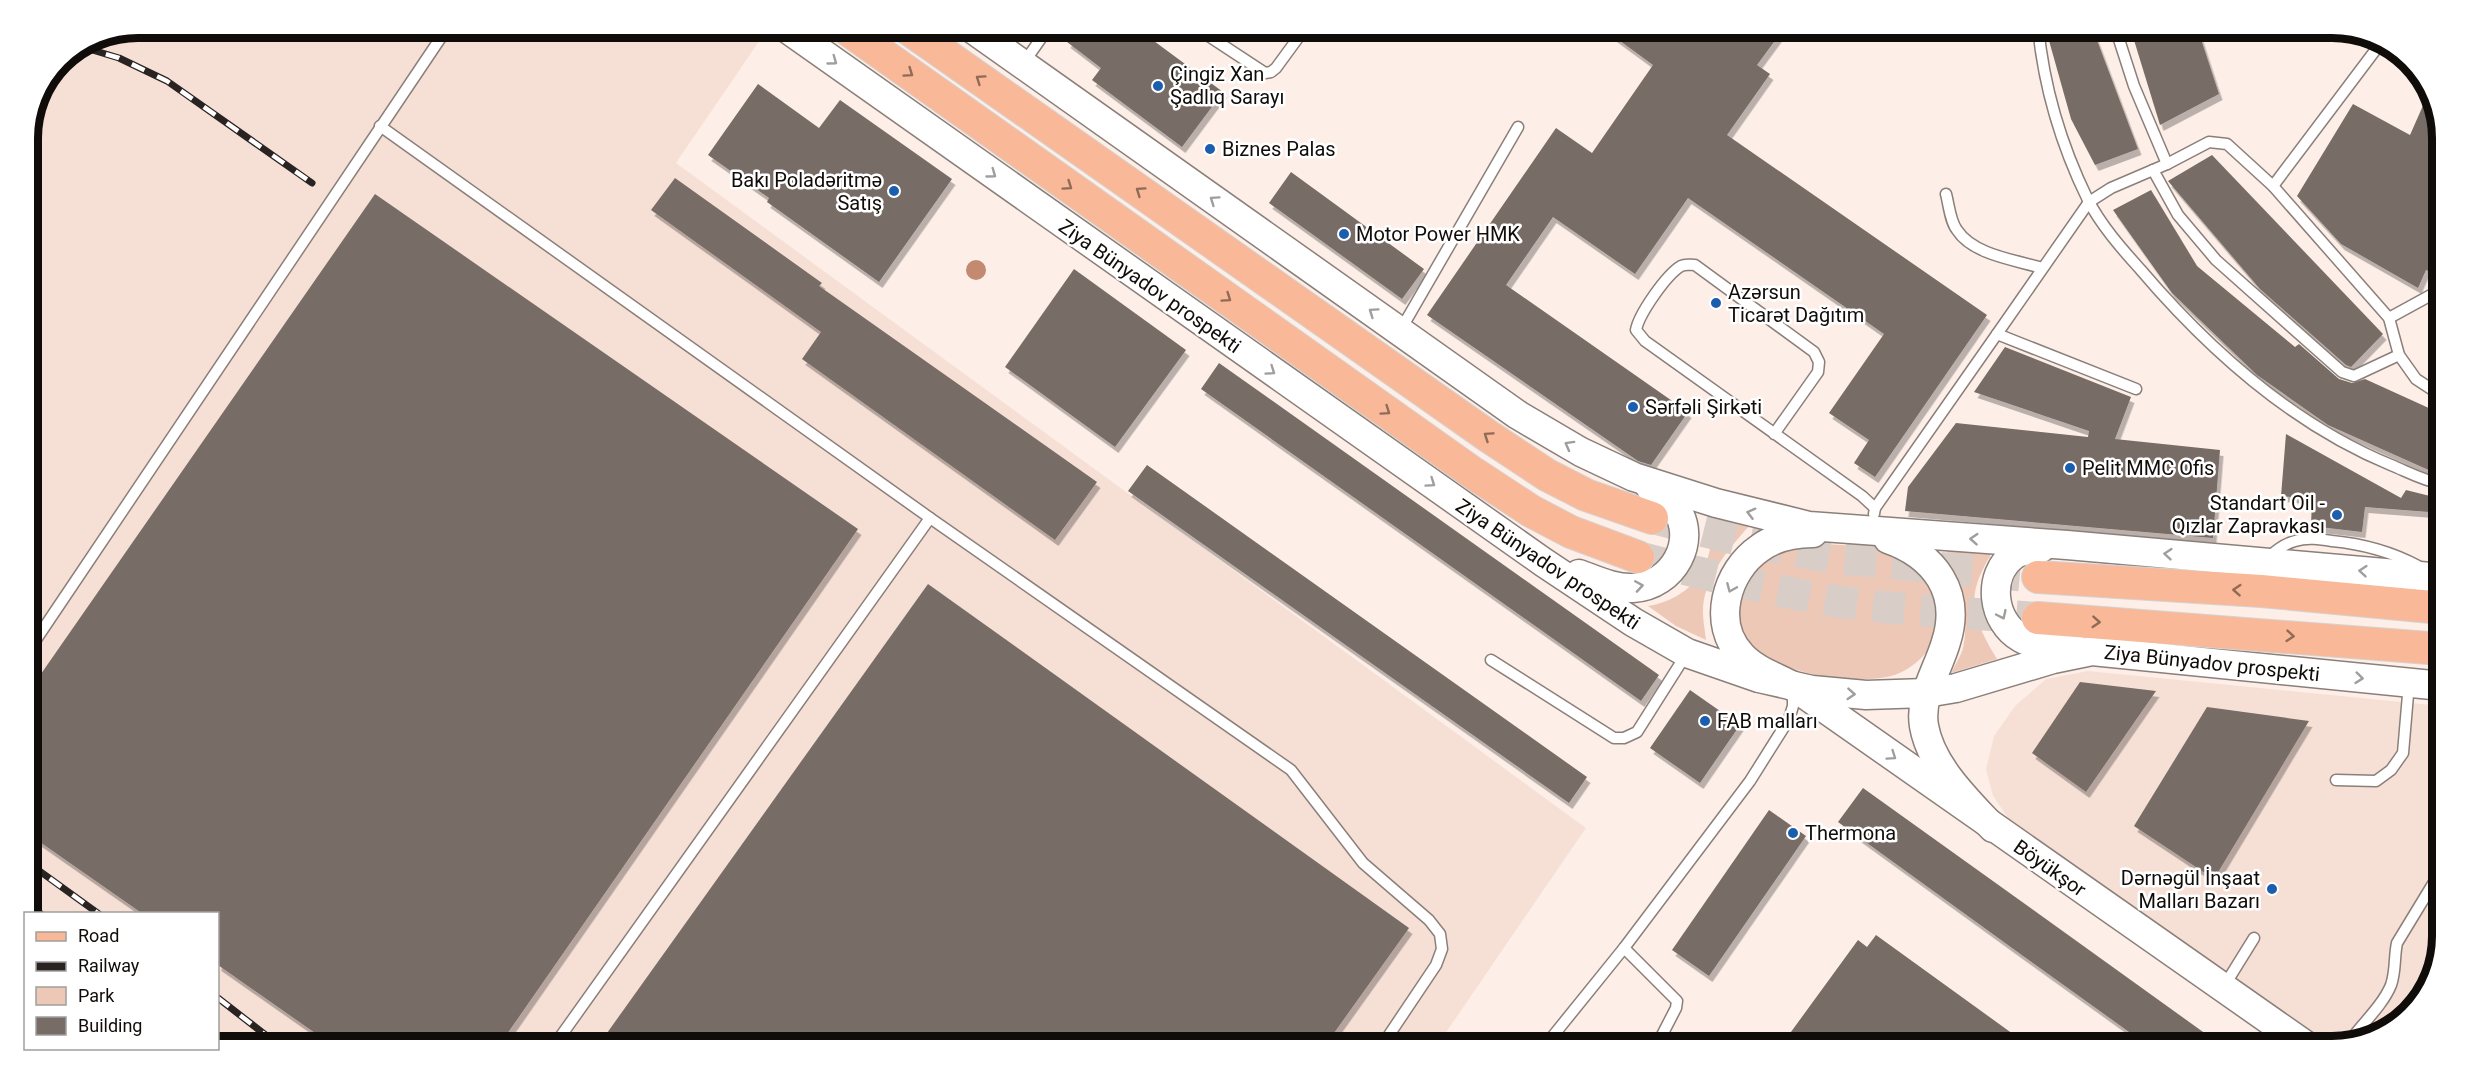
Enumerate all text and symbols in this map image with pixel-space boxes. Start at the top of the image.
one-way arrow [827,54,838,65]
place label: Çingiz Xan Şadlıq Sarayı [1170,62,1284,109]
one-way arrow [902,66,913,77]
one-way arrow [976,75,987,86]
marker: Çingiz Xan Şadlıq Sarayı [1151,79,1165,93]
place label: Biznes Palas [1222,137,1336,161]
marker: Biznes Palas [1203,142,1217,156]
one-way arrow [985,167,996,178]
place label: Bakı Poladəritmə Satış [731,168,882,215]
one-way arrow [1062,179,1073,190]
marker: Bakı Poladəritmə Satış [887,184,901,198]
one-way arrow [1135,187,1146,198]
one-way arrow [1209,196,1220,207]
street label: Ziya Bünyadov prospekti [1054,214,1246,358]
place label: Motor Power HMK [1356,222,1520,246]
marker: Motor Power HMK [1337,227,1351,241]
place label: Azərsun Ticarət Dağıtım [1728,280,1864,327]
one-way arrow [1221,291,1232,302]
marker: Azərsun Ticarət Dağıtım [1709,296,1723,310]
one-way arrow [1369,308,1380,319]
one-way arrow [1265,364,1276,375]
place label: Sərfəli Şirkəti [1645,395,1762,419]
marker: Sərfəli Şirkəti [1626,400,1640,414]
one-way arrow [1380,404,1391,415]
one-way arrow [1484,432,1495,443]
one-way arrow [1565,441,1575,452]
place label: Pelit MMC Ofis [2082,456,2214,480]
marker: Pelit MMC Ofis [2063,461,2077,475]
one-way arrow [1424,476,1435,487]
place label: Standart Oil - Qızlar Zapravkası [2172,491,2325,538]
street label: Ziya Bünyadov prospekti [1451,493,1645,635]
one-way arrow [1746,508,1757,520]
marker: Standart Oil - Qızlar Zapravkası [2330,508,2344,522]
one-way arrow [1970,533,1979,546]
one-way arrow [2164,548,2173,561]
one-way arrow [2358,565,2367,578]
one-way arrow [1634,581,1644,593]
one-way arrow [1726,581,1738,592]
one-way arrow [2233,584,2242,597]
one-way arrow [1994,609,2006,620]
one-way arrow [2091,615,2100,628]
one-way arrow [2286,629,2295,642]
street label: Ziya Bünyadov prospekti [2103,640,2321,686]
one-way arrow [2354,671,2363,684]
one-way arrow [1846,687,1856,700]
place label: FAB malları [1717,709,1818,733]
marker: FAB malları [1698,714,1712,728]
one-way arrow [1886,749,1897,760]
place label: Thermona [1805,821,1896,845]
marker: Thermona [1786,826,1800,840]
street label: Böyükşor [2009,834,2091,902]
place label: Dərnəgül İnşaat Malları Bazarı [2121,866,2260,913]
marker: Dərnəgül İnşaat Malları Bazarı [2265,882,2279,896]
legend [24,912,219,1050]
text: Road [78,925,119,946]
text: Railway [78,955,140,976]
text: Park [78,985,115,1006]
text: Building [78,1015,142,1036]

